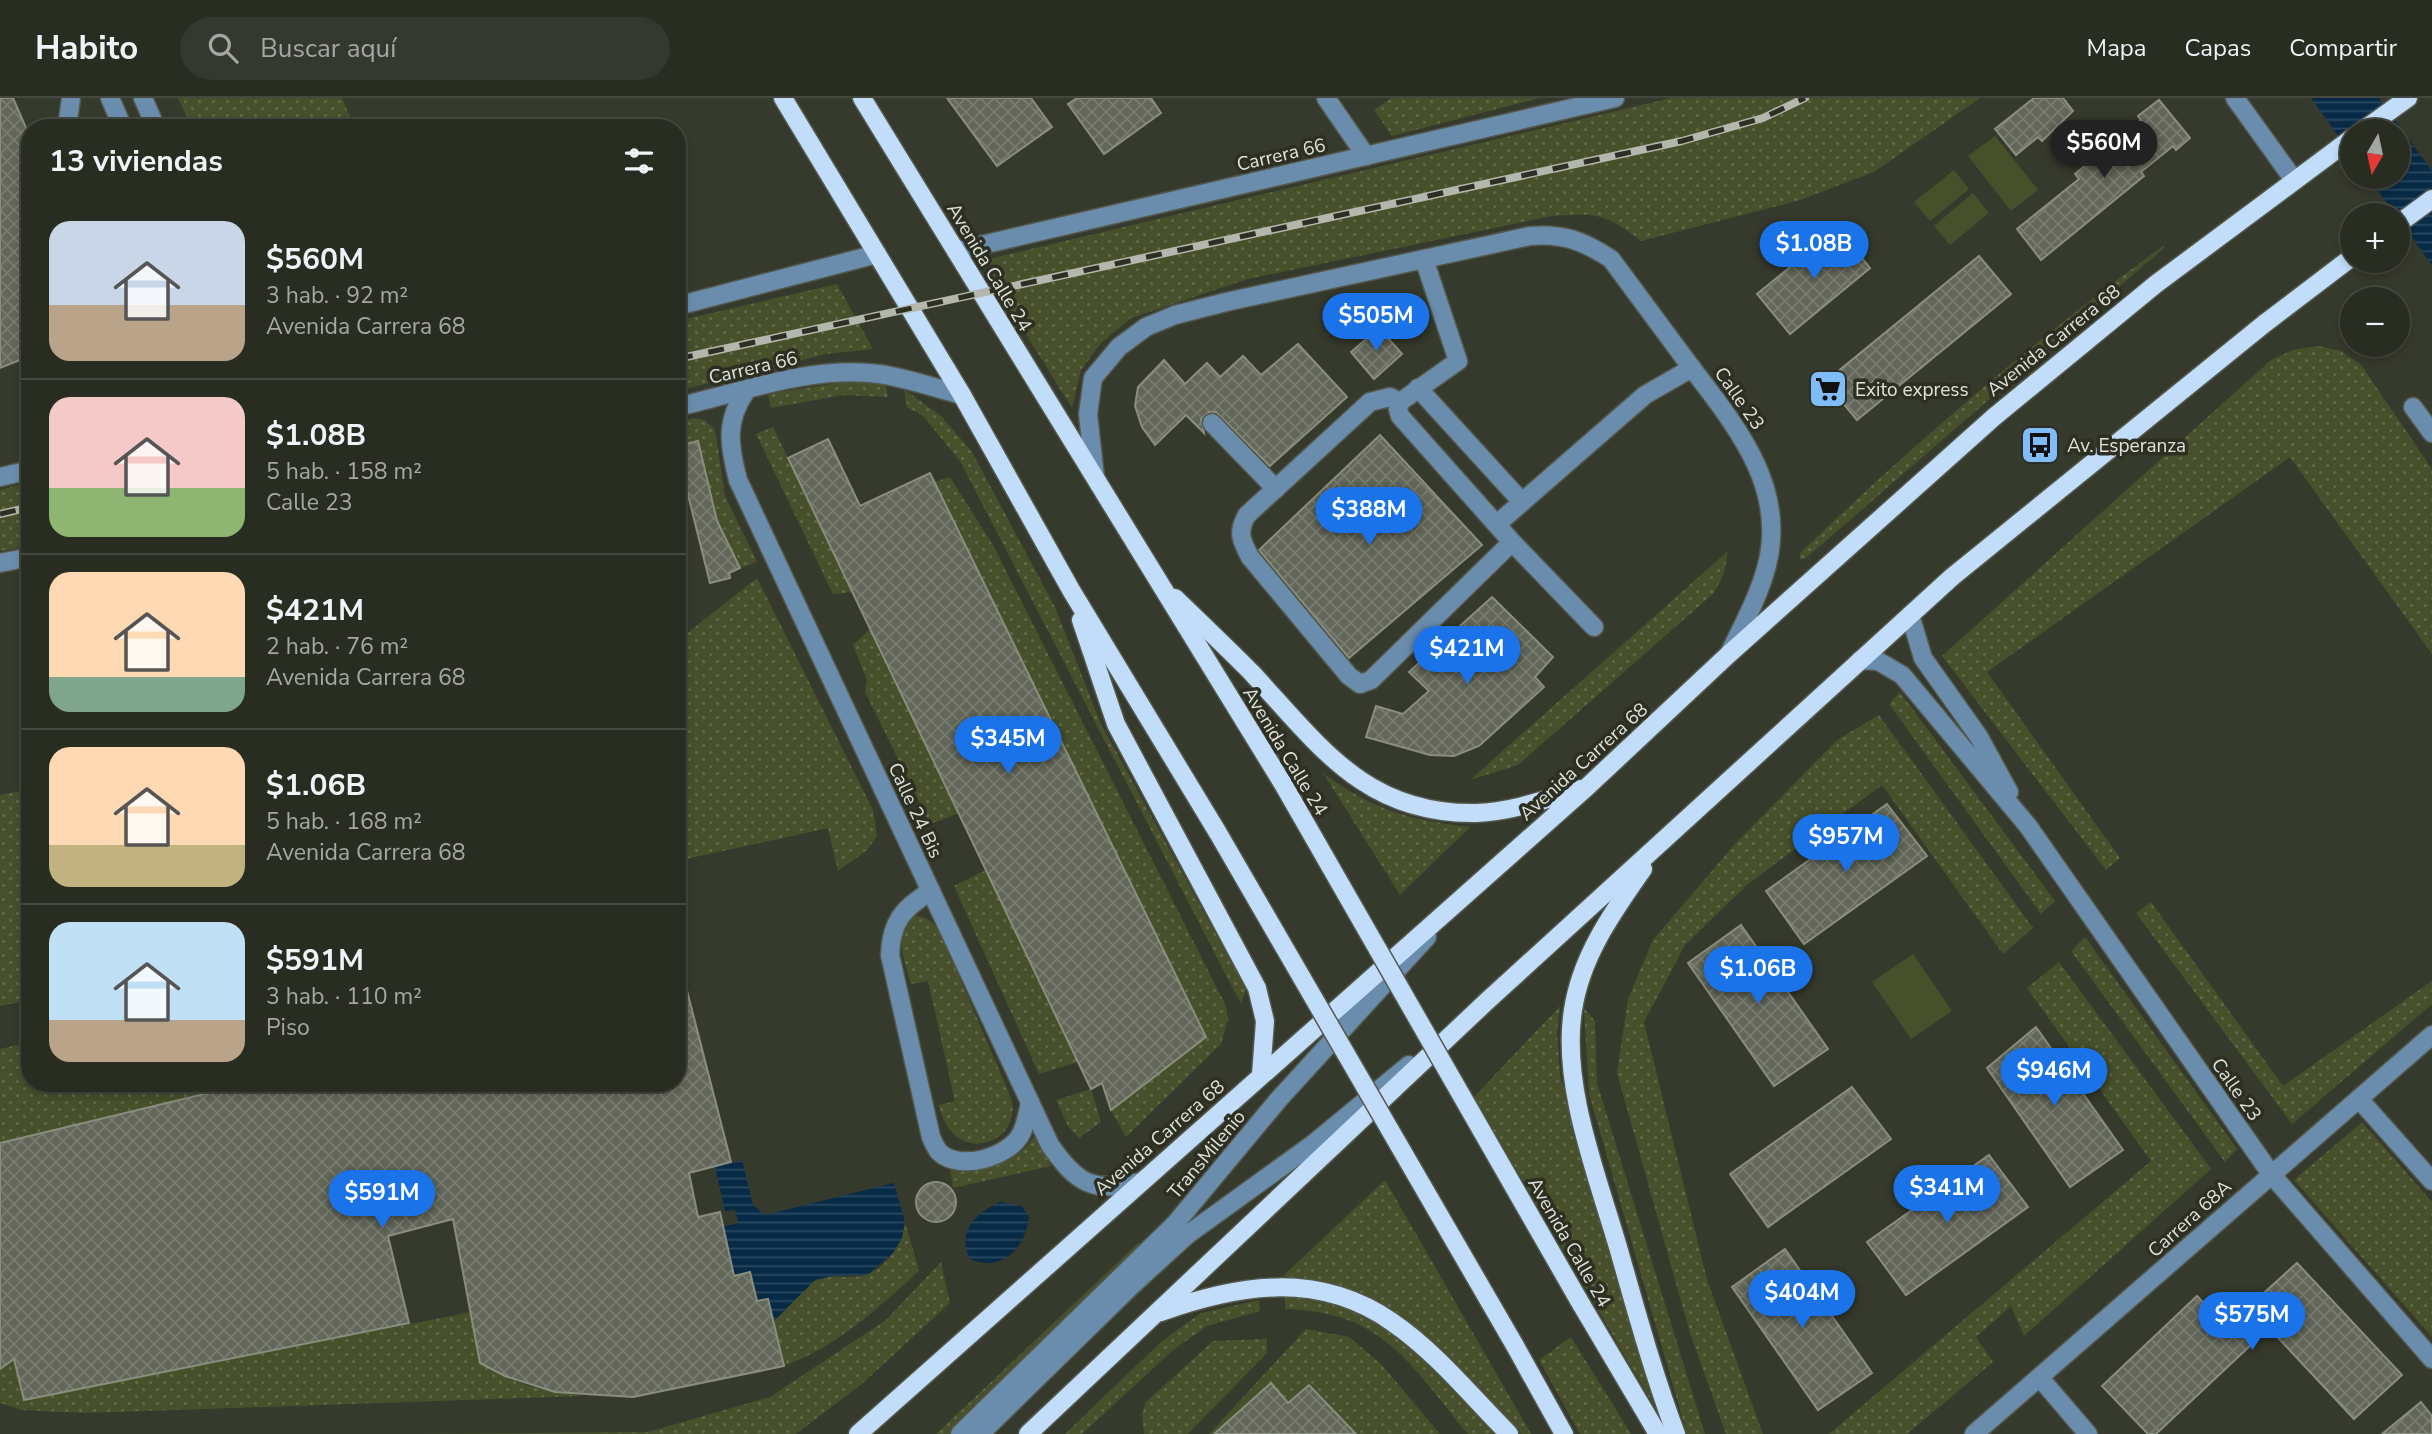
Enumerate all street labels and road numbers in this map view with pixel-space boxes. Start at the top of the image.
street label: Carrera 66 [1234,132,1328,178]
street label: Avenida Calle 24 [940,198,1038,337]
street label: Avenida Carrera 68 [1981,279,2126,403]
street label: Carrera 66 [706,345,800,391]
street label: Calle 23 [1708,362,1770,435]
street label: Avenida Calle 24 [1236,682,1334,821]
street label: Avenida Carrera 68 [1514,697,1654,827]
street label: Calle 24 Bis [882,758,949,862]
street label: Calle 23 [2205,1053,2267,1126]
street label: Avenida Carrera 68 [1089,1074,1230,1202]
street label: TransMilenio [1162,1105,1252,1205]
street label: Avenida Calle 24 [1521,1173,1617,1312]
street label: Carrera 68A [2142,1174,2237,1263]

